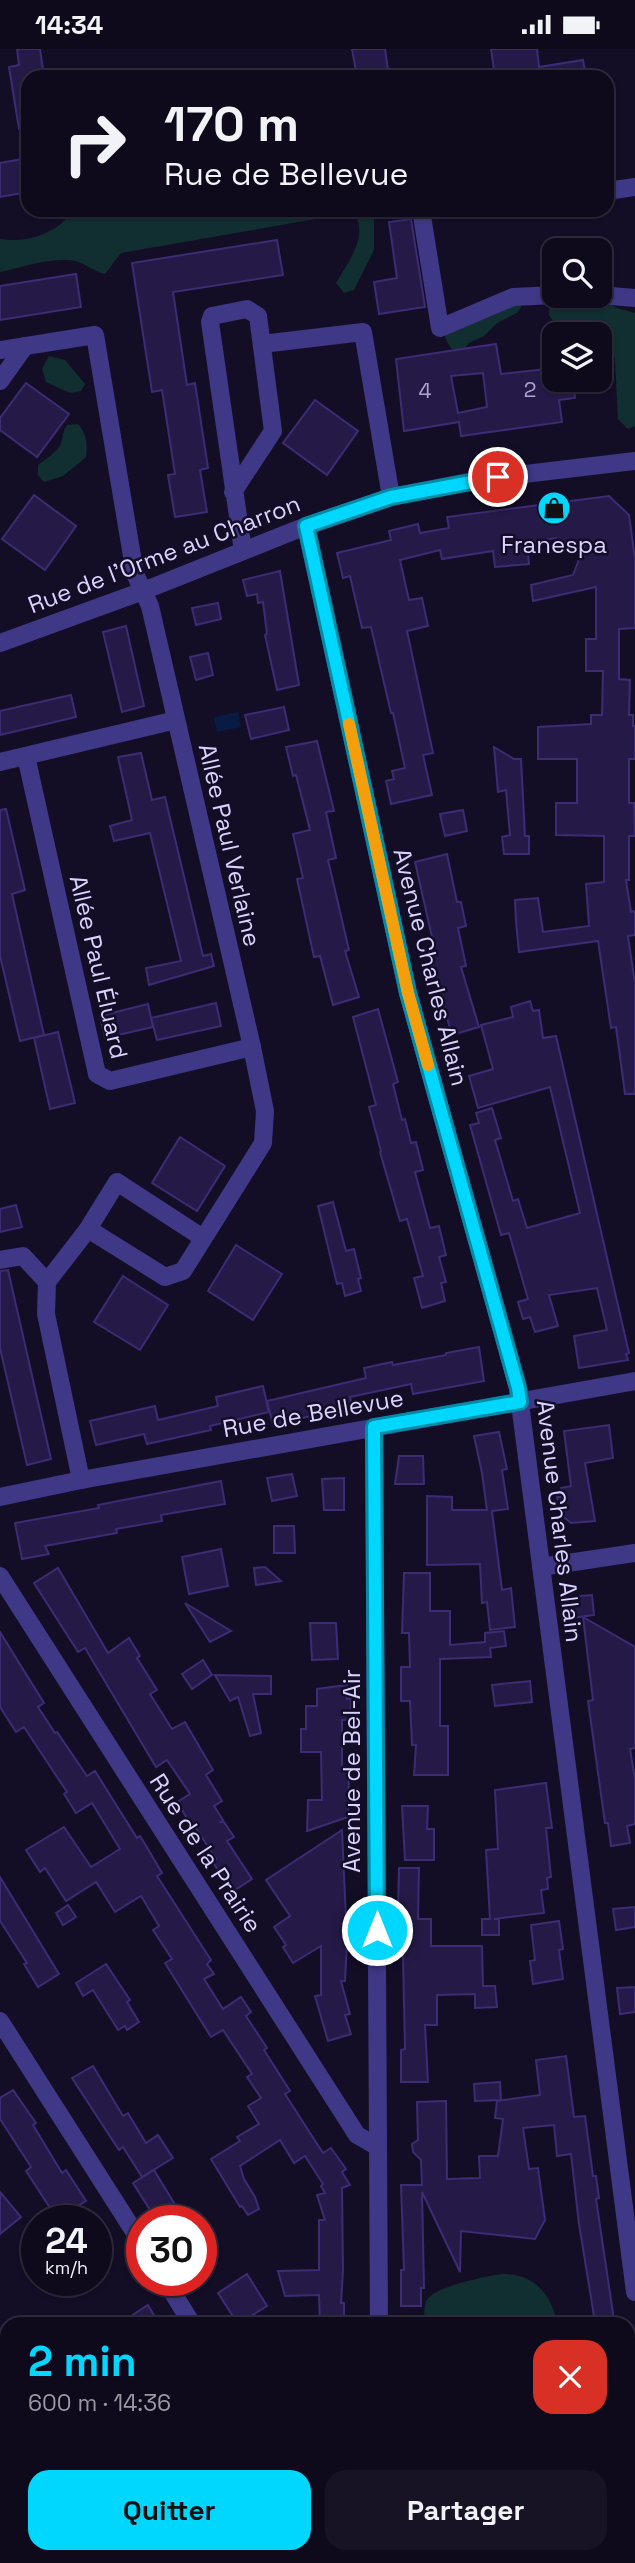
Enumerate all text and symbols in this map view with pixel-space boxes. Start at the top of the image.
text: 14:34 [35,8,103,42]
text: 170 m [164,93,299,155]
icon: right [49,98,140,189]
text: Rue de Bellevue [164,154,409,194]
map controls [542,238,612,392]
button: search [542,238,612,308]
button: layers [542,322,612,392]
house number: 2 [524,376,536,403]
house number: 4 [418,377,432,404]
pin [468,447,528,507]
icon: arrive [479,458,517,496]
street label: Rue de l'Orme au Charron [23,488,305,620]
shop icon: Franespa [535,489,573,527]
place label: Franespa [501,529,607,560]
street label: Allée Paul Verlaine [192,741,268,949]
street label: Avenue Charles Allain [386,845,476,1089]
street label: Allée Paul Éluard [63,872,135,1062]
street label: Rue de Bellevue [220,1382,406,1444]
street label: Avenue Charles Allain [530,1398,590,1644]
street label: Avenue de Bel-Air [336,1669,367,1873]
street label: Rue de la Prairie [143,1767,269,1939]
position arrow [340,1893,414,1967]
speed limit sign: 30 [126,2205,217,2296]
text: 24 [45,2219,88,2263]
text: km/h [45,2256,88,2279]
text: 2 min [28,2335,137,2388]
button: close [533,2340,607,2414]
text: 600 m · 14:36 [28,2388,171,2418]
button: Quitter [28,2470,311,2550]
button: Partager [325,2470,607,2550]

